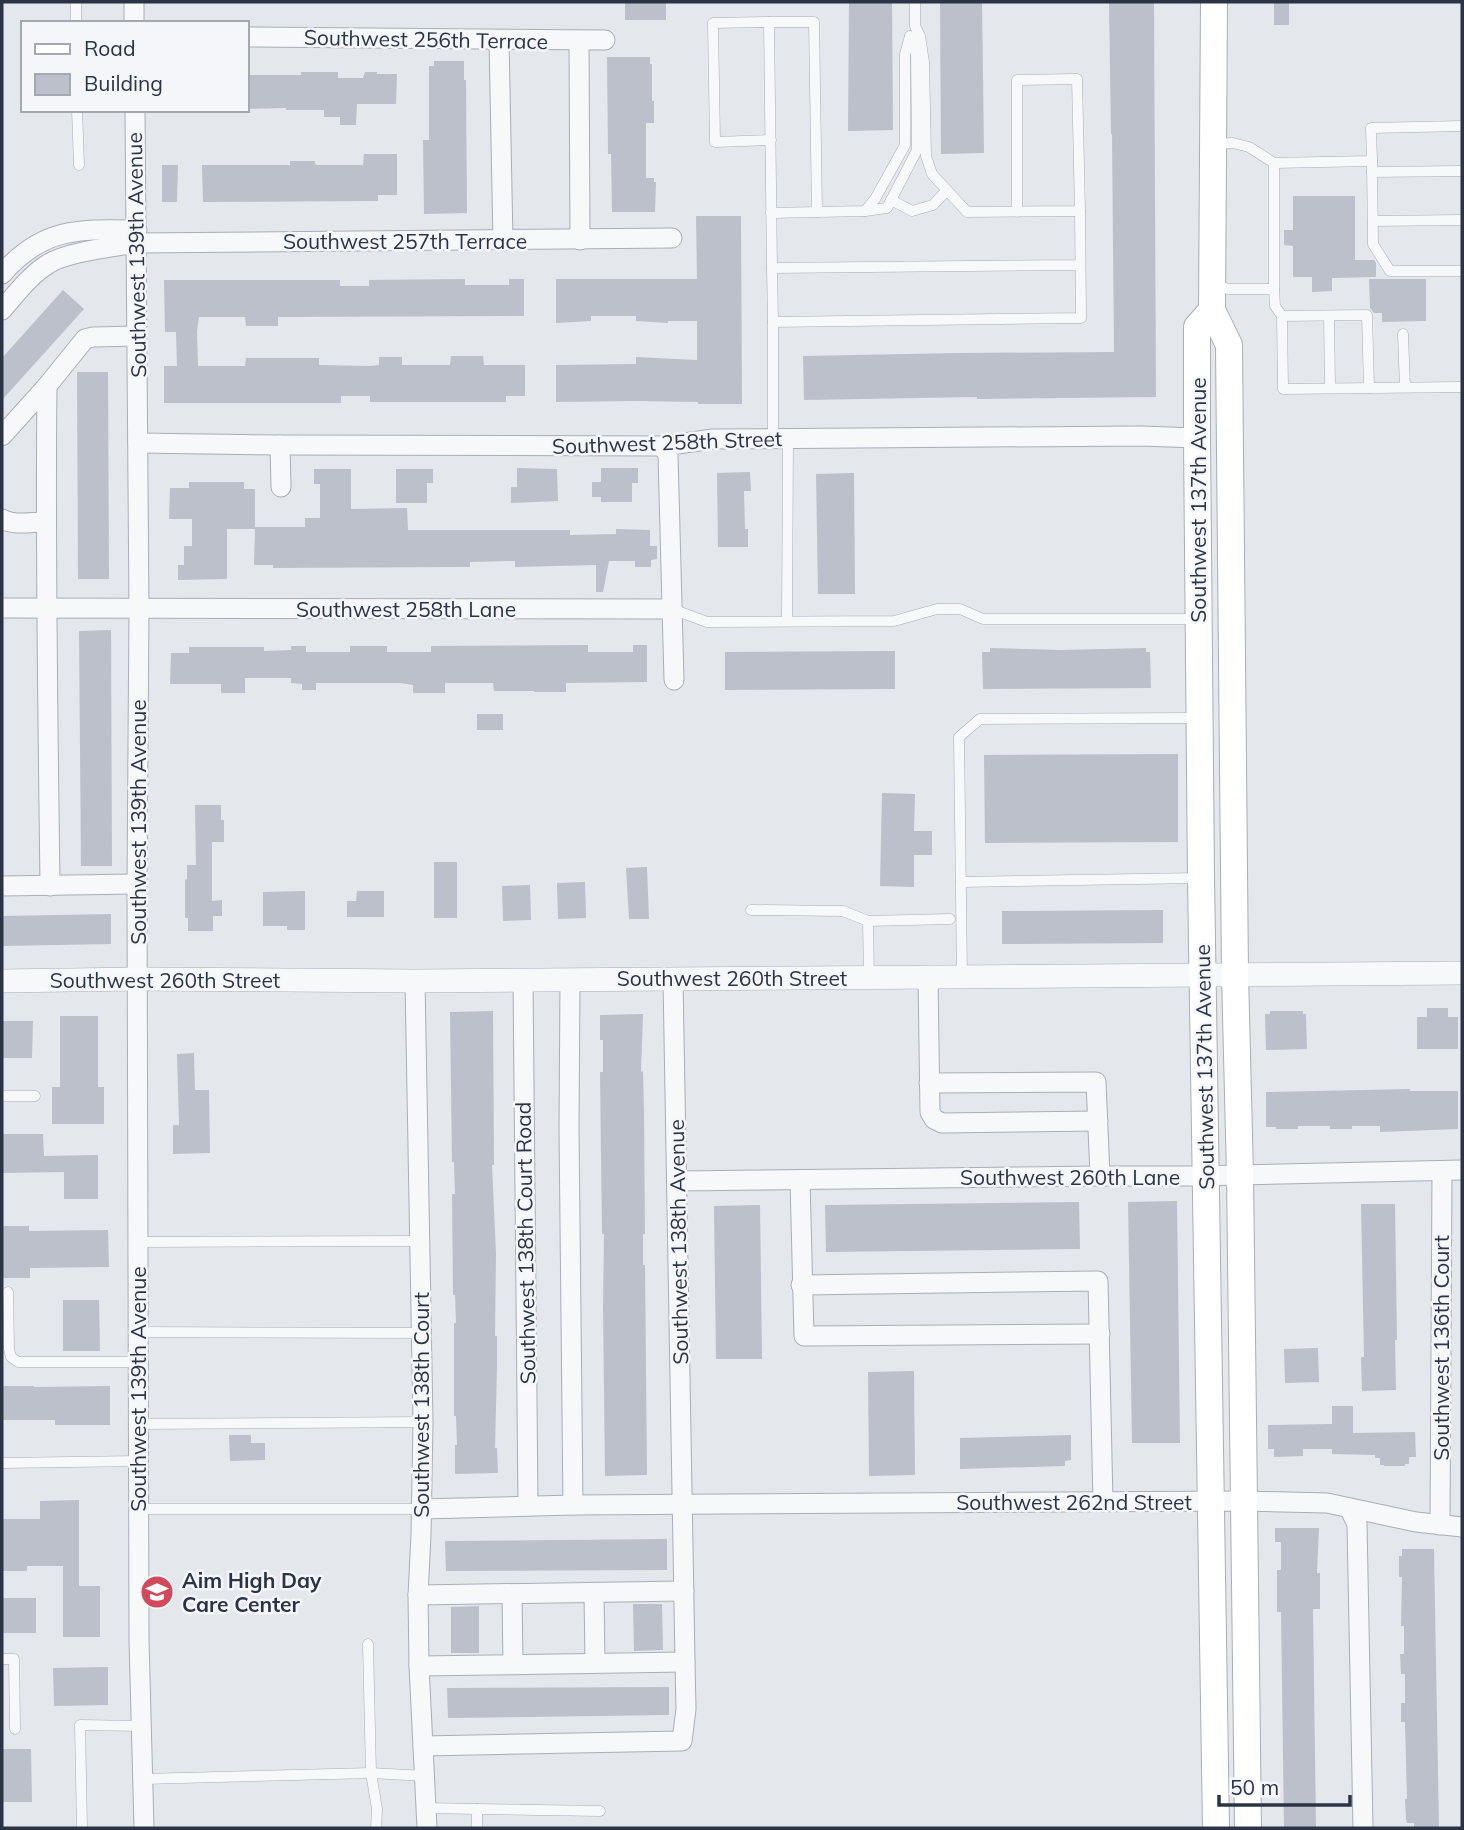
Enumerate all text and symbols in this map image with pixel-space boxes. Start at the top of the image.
legend [21,21,248,112]
street label: Southwest 256th Terrace [304,24,548,54]
text: Road [84,35,135,61]
text: Building [84,70,163,96]
street label: Southwest 139th Avenue [121,132,151,378]
street label: Southwest 257th Terrace [283,228,527,254]
street label: Southwest 137th Avenue [1185,377,1211,623]
street label: Southwest 258th Street [551,425,783,459]
street label: Southwest 258th Lane [296,596,516,622]
street label: Southwest 139th Avenue [125,699,151,945]
street label: Southwest 137th Avenue [1189,944,1219,1190]
street label: Southwest 260th Street [617,965,847,991]
street label: Southwest 260th Street [50,967,280,993]
street label: Southwest 138th Court Road [510,1102,540,1384]
street label: Southwest 138th Avenue [663,1119,693,1365]
street label: Southwest 260th Lane [960,1164,1180,1190]
street label: Southwest 136th Court [1428,1235,1454,1461]
street label: Southwest 139th Avenue [125,1266,151,1512]
street label: Southwest 138th Court [408,1292,434,1518]
street label: Southwest 262nd Street [956,1489,1192,1515]
place label: Aim High Day Care Center [182,1567,322,1617]
school or university icon: Aim High Day Care Center [138,1573,176,1611]
scale bar [1219,1764,1350,1808]
text: 50 m [1230,1774,1279,1800]

